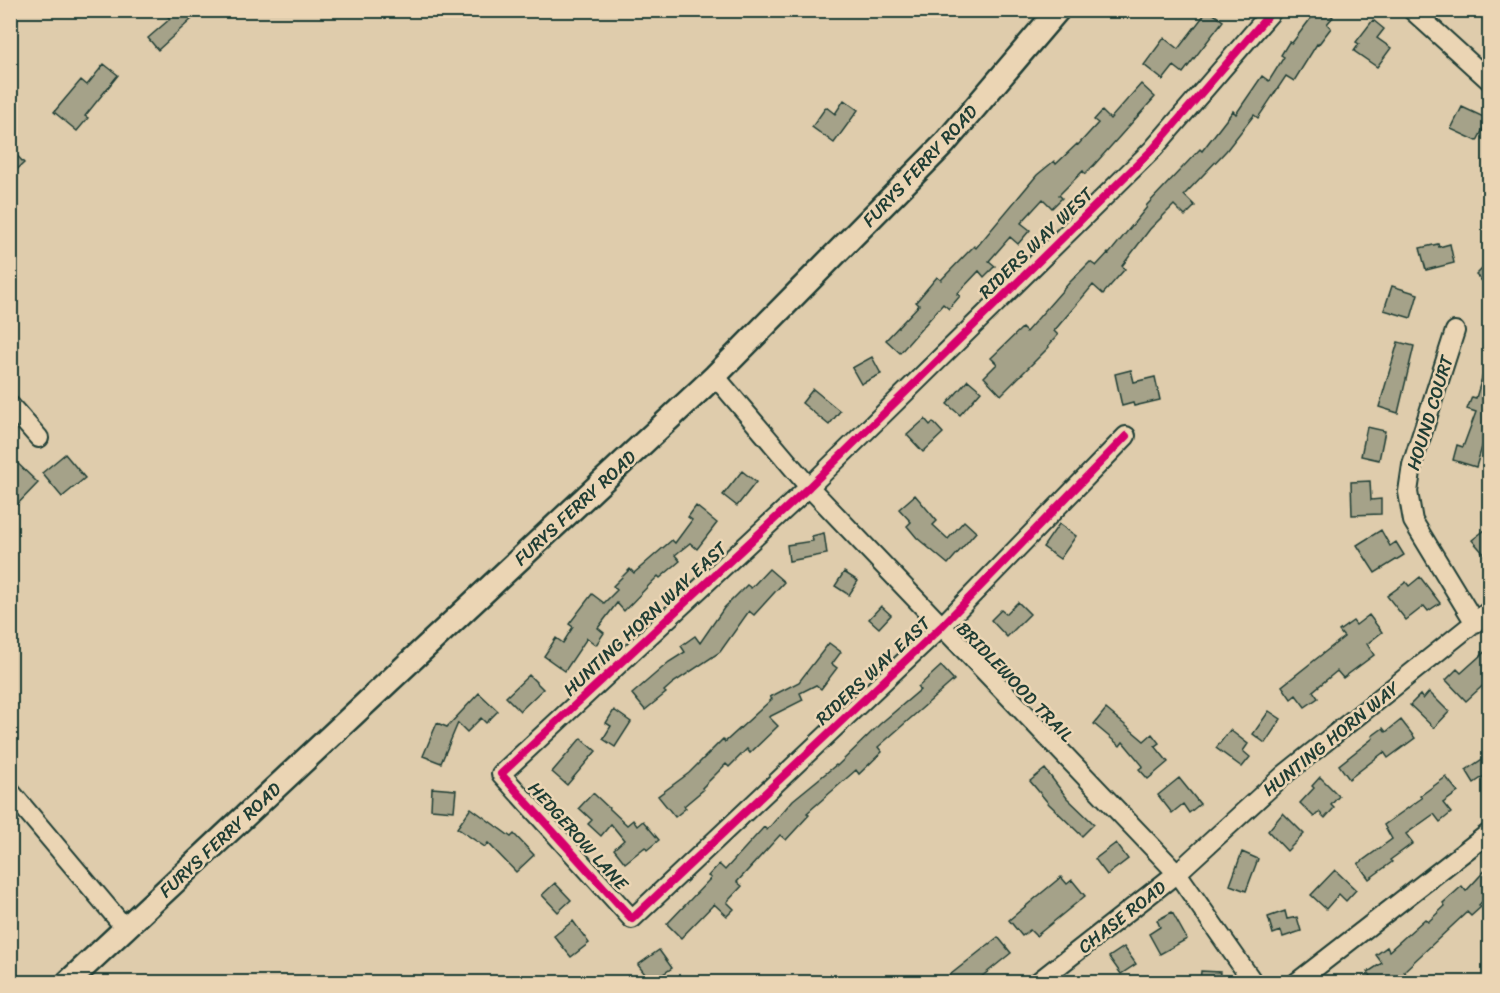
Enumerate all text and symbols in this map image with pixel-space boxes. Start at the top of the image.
street label: FURYS FERRY ROAD [854,97,986,235]
street label: RIDERS WAY WEST [971,179,1102,307]
street label: HOUND COURT [1397,350,1463,475]
street label: FURYS FERRY ROAD [506,442,644,574]
street label: HUNTING HORN WAY EAST [555,533,736,704]
street label: RIDERS WAY EAST [808,608,939,733]
street label: BRIDLEWOOD TRAIL [949,614,1082,750]
street label: HUNTING HORN WAY [1255,673,1408,805]
street label: FURYS FERRY ROAD [151,774,289,906]
street label: HEDGEROW LANE [520,774,637,899]
street label: CHASE ROAD [1071,872,1173,962]

